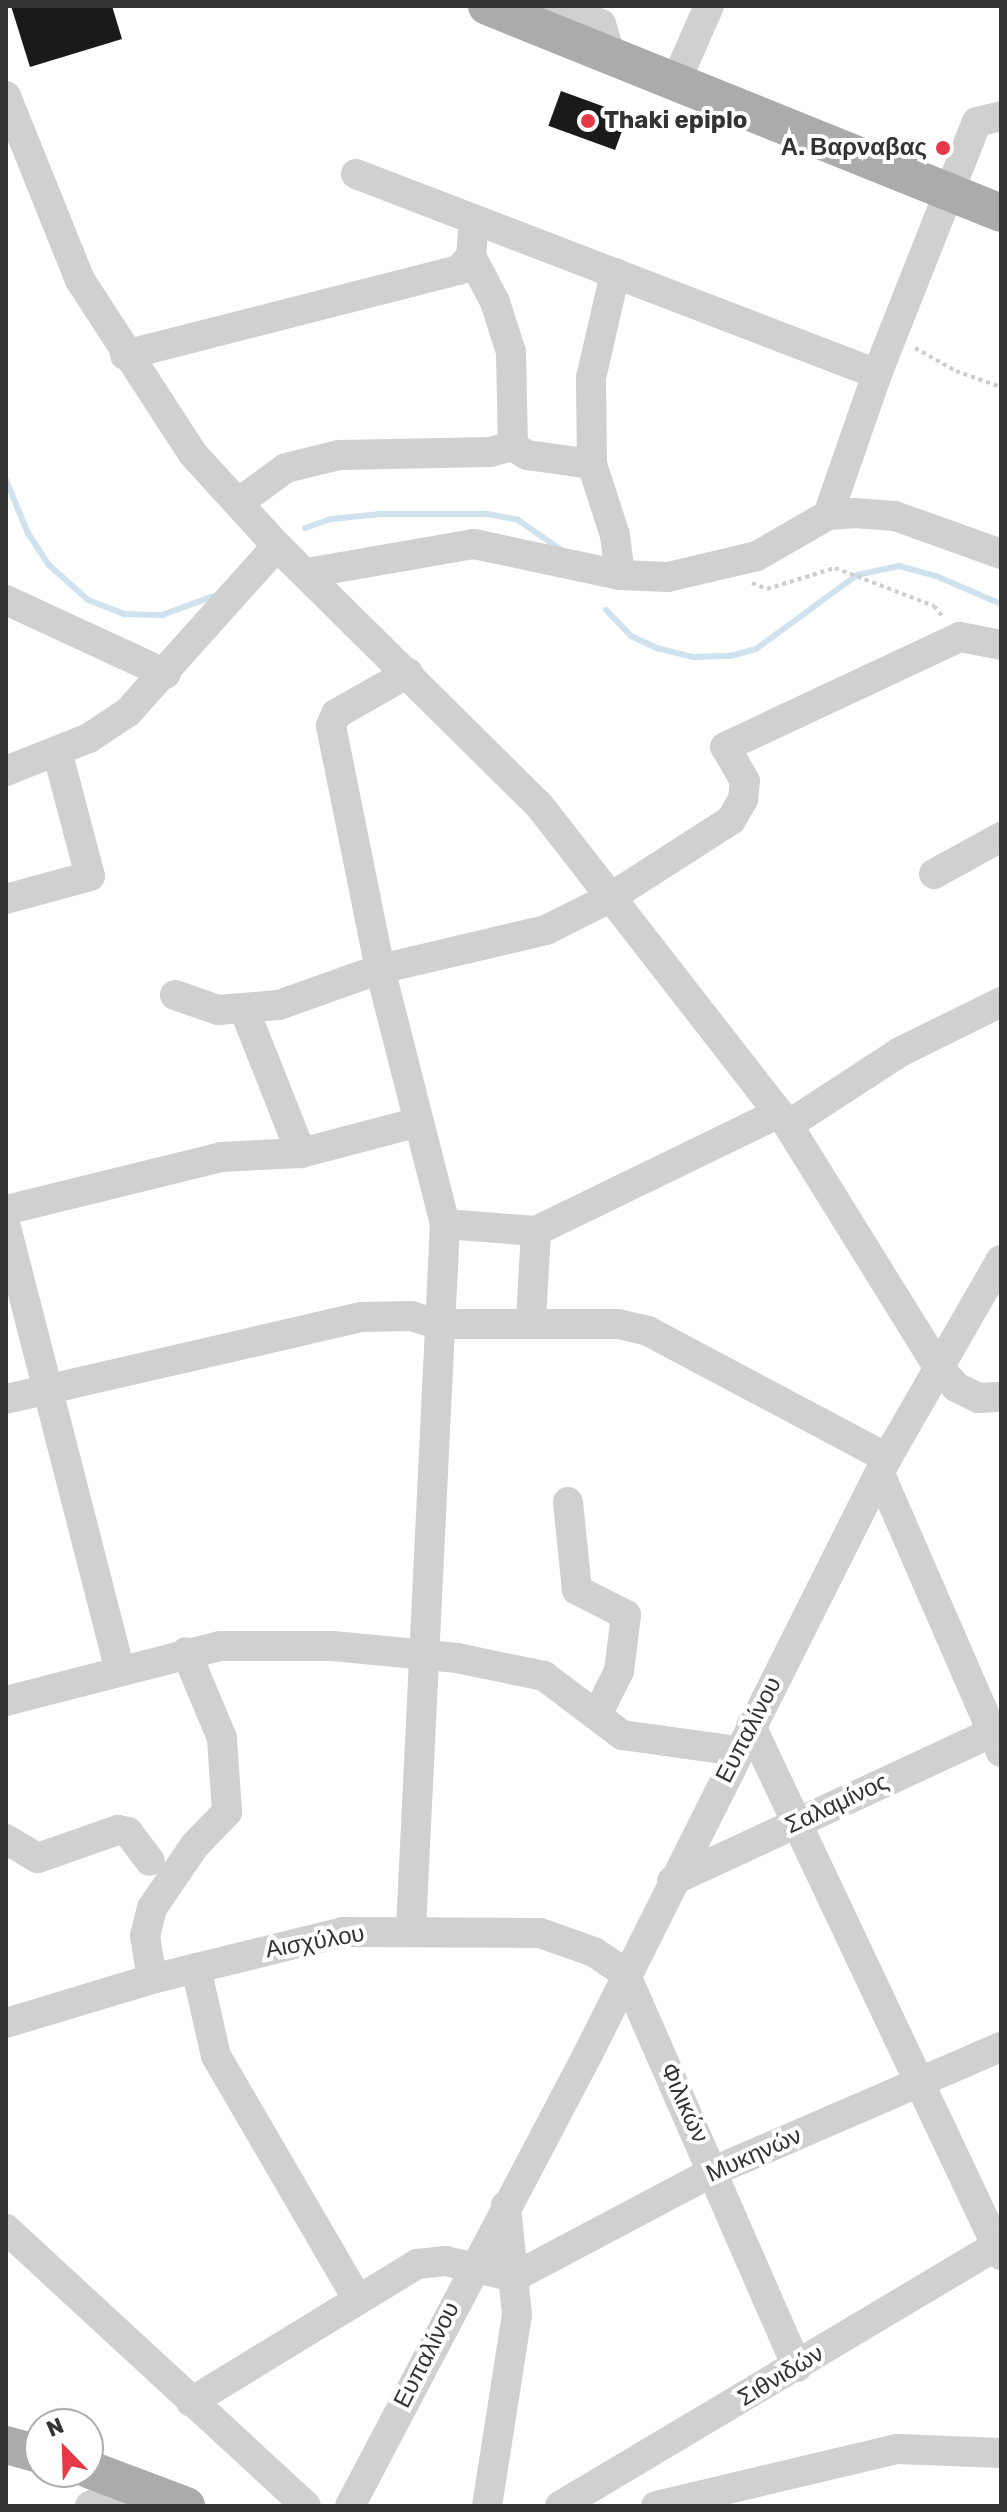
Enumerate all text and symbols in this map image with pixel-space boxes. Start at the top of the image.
place label: Thaki epiplo [604,107,747,135]
marker: Thaki epiplo [579,112,597,130]
place label: Α. Βαρναβας [781,134,927,162]
marker: Α. Βαρναβας [934,139,952,157]
street label: Ευπαλίνου [710,1672,788,1788]
street label: Σαλαμίνος [781,1768,893,1840]
street label: Αισχύλου [263,1919,367,1965]
street label: Φιλικών [654,2059,714,2147]
street label: Μυκηνών [702,2121,806,2189]
street label: Ευπαλίνου [388,2297,466,2413]
street label: Σιθνιδών [733,2339,829,2413]
north arrow [24,2408,104,2488]
text: N [43,2412,68,2443]

